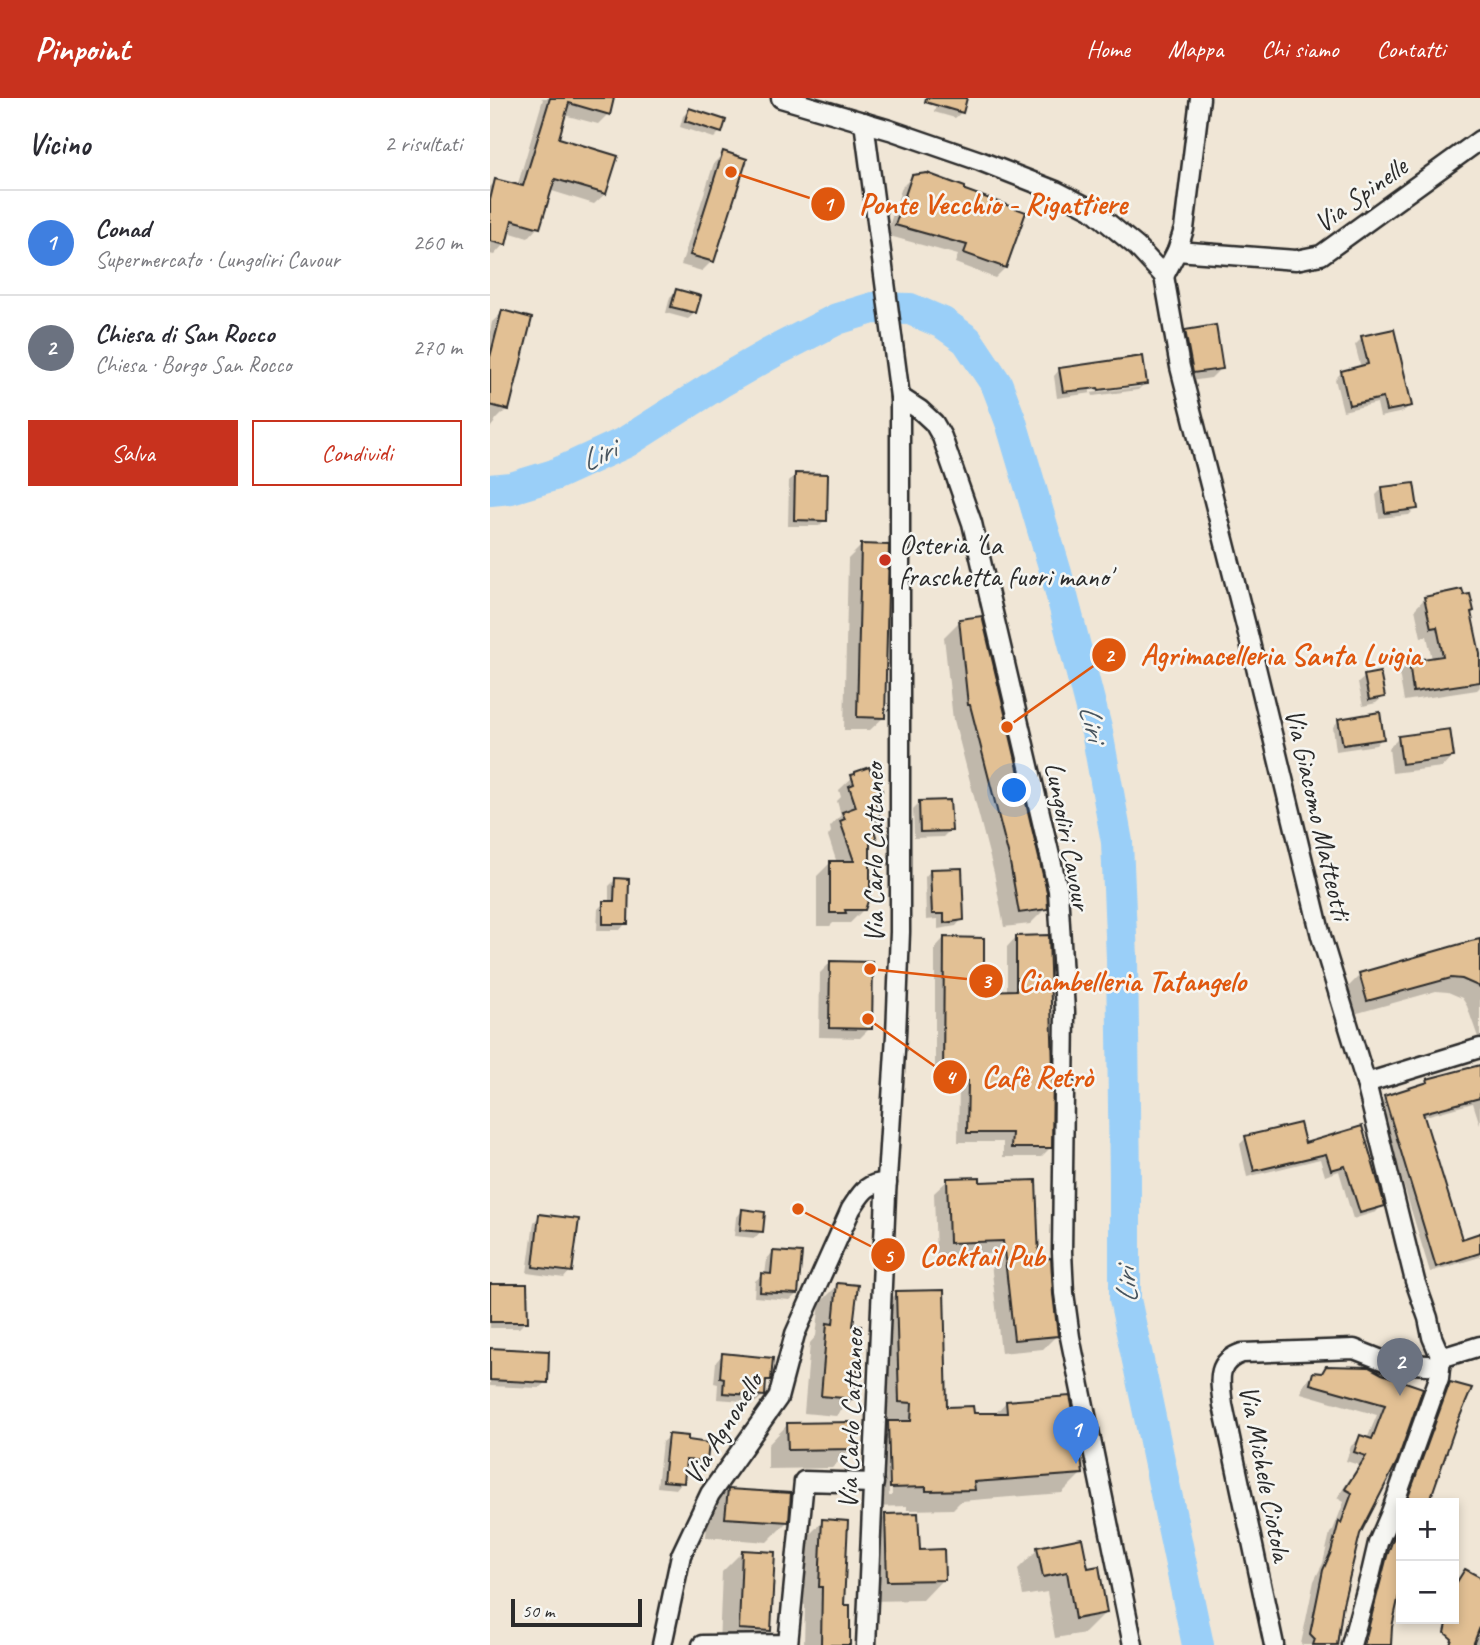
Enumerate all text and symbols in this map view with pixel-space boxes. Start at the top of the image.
text: Pinpoint [35,28,129,70]
text: Home [1086,34,1130,64]
text: Mappa [1168,34,1223,64]
text: Chi siamo [1261,34,1338,64]
text: Contatti [1376,34,1445,64]
text: Vicino [28,125,90,163]
text: 2 risultati [384,129,462,158]
street label: Via Spinelle [1307,148,1415,240]
callout: Ponte Vecchio - Rigattiere [810,178,1141,229]
text: Ponte Vecchio - Rigattiere [859,185,1129,223]
text: 1 [823,191,835,217]
text: Conad [95,212,150,245]
text: 1 [46,228,56,257]
text: 260 m [413,228,462,257]
text: Supermercato · Lungoliri Cavour [95,245,340,274]
text: Chiesa di San Rocco [95,317,274,350]
text: 2 [46,333,56,362]
text: 270 m [413,333,462,362]
text: Chiesa · Borgo San Rocco [95,350,291,379]
button: Salva [28,420,238,486]
button: Condividi [252,420,462,486]
water label: Liri [574,427,629,480]
place label: Osteria 'La fraschetta fuori mano' [899,527,1117,594]
marker: Osteria 'La fraschetta fuori mano' [877,552,893,568]
callout: Agrimacelleria Santa Luigia [1092,629,1435,680]
text: Agrimacelleria Santa Luigia [1141,636,1424,674]
text: 2 [1104,642,1116,668]
water label: Liri [1071,701,1117,751]
street label: Via Giacomo Matteotti [1277,705,1361,927]
street label: Lungoliri Cavour [1037,759,1100,915]
street label: Via Carlo Cattaneo [856,760,891,943]
your location [997,773,1031,807]
callout: Ciambelleria Tatangelo [969,955,1260,1006]
text: Ciambelleria Tatangelo [1018,962,1248,1000]
text: 3 [981,968,993,994]
callout: Cafè Retrò [933,1051,1107,1102]
text: Cafè Retrò [981,1058,1095,1096]
text: 4 [945,1064,957,1090]
callout: Cocktail Pub [871,1230,1059,1281]
text: Cocktail Pub [919,1237,1046,1275]
text: 5 [883,1243,894,1269]
water label: Liri [1105,1260,1146,1305]
street label: Via Carlo Cattaneo [830,1325,871,1509]
pin: 2 [1377,1338,1423,1396]
street label: Via Agnonello [675,1363,772,1490]
street label: Via Michele Ciotola [1231,1382,1300,1566]
pin: 1 [1053,1406,1099,1464]
map controls [1396,1498,1459,1624]
button: + [1396,1498,1459,1561]
button: − [1396,1561,1459,1624]
scale bar [511,1596,642,1628]
text: 50 m [522,1599,554,1623]

